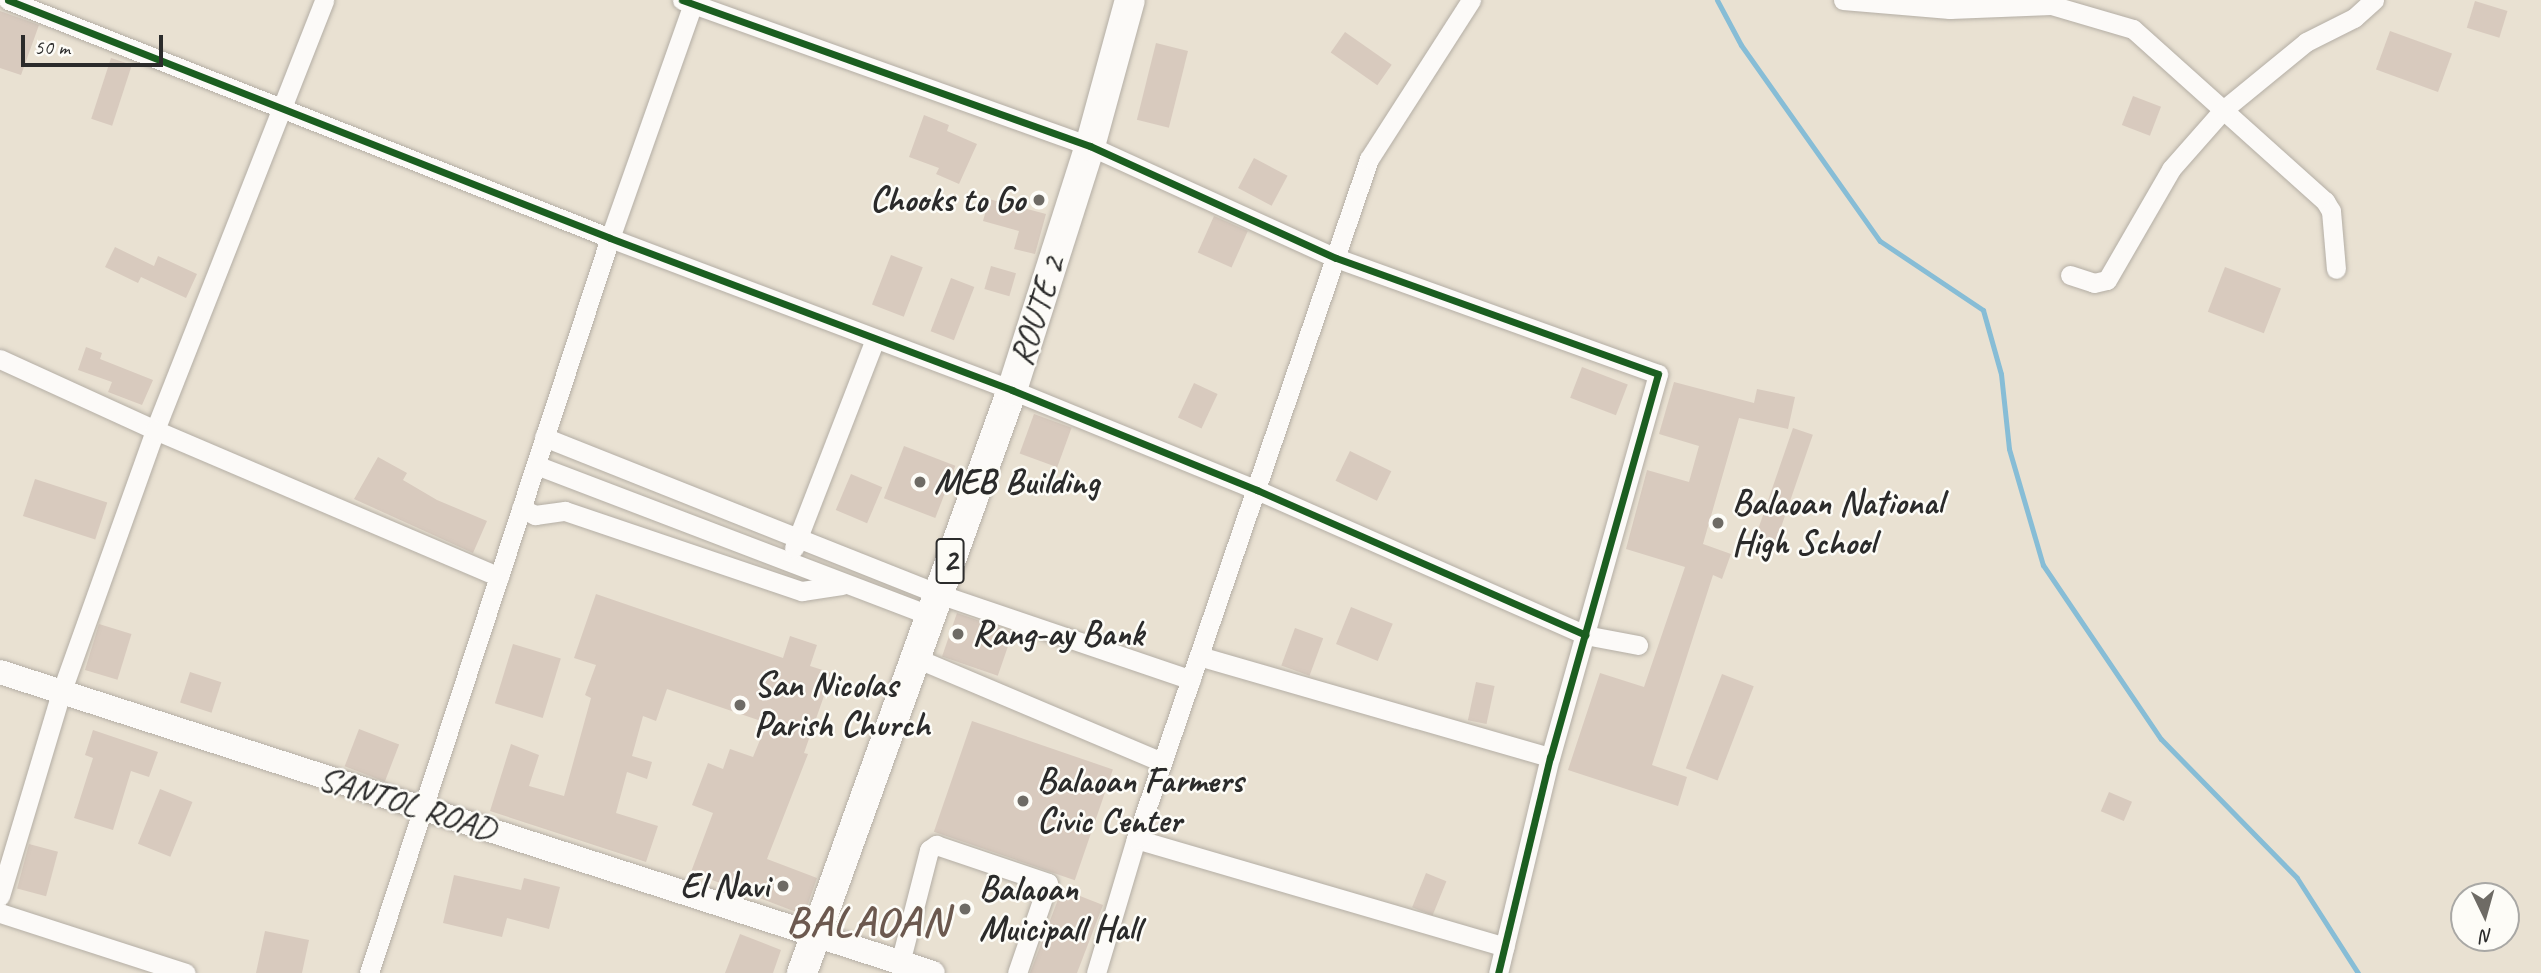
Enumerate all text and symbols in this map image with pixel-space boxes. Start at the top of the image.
scale bar [24,21,166,65]
text: 50 m [34,34,70,60]
place label: Chooks to Go [870,179,1025,221]
marker: Chooks to Go [1031,192,1047,208]
street label: ROUTE 2 [1000,251,1074,371]
place label: MEB Building [934,461,1099,503]
marker: MEB Building [912,474,928,490]
place label: Balaoan National High School [1732,482,1946,564]
marker: Balaoan National High School [1710,515,1726,531]
road number: 2 [934,532,966,590]
place label: Rang-ay Bank [972,613,1145,655]
marker: Rang-ay Bank [950,626,966,642]
place label: San Nicolas Parish Church [754,664,930,746]
marker: San Nicolas Parish Church [732,697,748,713]
street label: SANTOL ROAD [313,757,501,851]
place label: Balaoan Farmers Civic Center [1037,760,1246,842]
marker: Balaoan Farmers Civic Center [1015,793,1031,809]
place label: El Navi [681,865,769,907]
place label: Balaoan Muicipall Hall [979,868,1142,950]
marker: El Navi [775,878,791,894]
north arrow [2450,882,2520,952]
district label: BALAOAN [788,897,948,947]
marker: Balaoan Muicipall Hall [957,901,973,917]
text: N [2480,923,2494,948]

